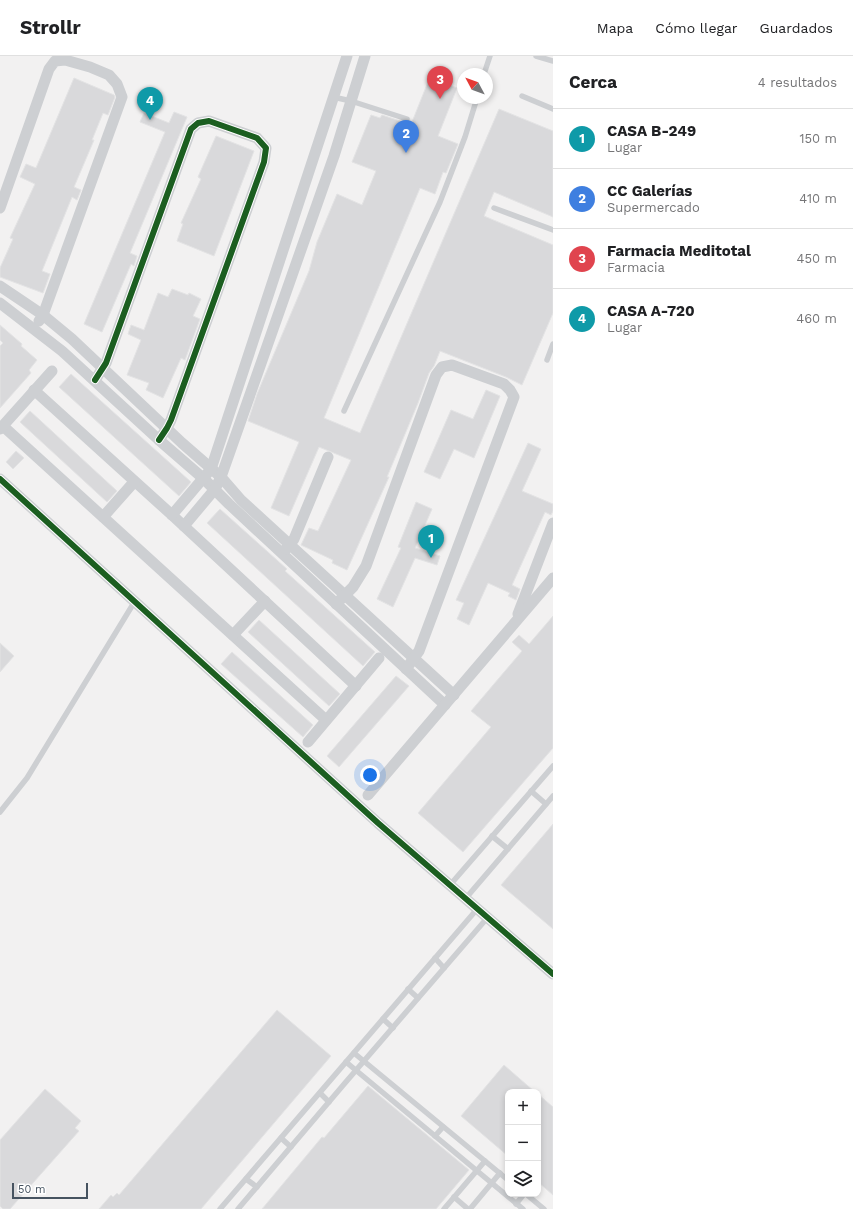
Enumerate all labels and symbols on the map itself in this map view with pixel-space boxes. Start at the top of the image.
pin: 3 [427,66,453,99]
north arrow [457,68,493,104]
pin: 4 [137,87,163,120]
pin: 2 [393,120,419,153]
pin: 1 [418,525,444,558]
your location [360,765,380,785]
scale bar [12,1181,88,1200]

